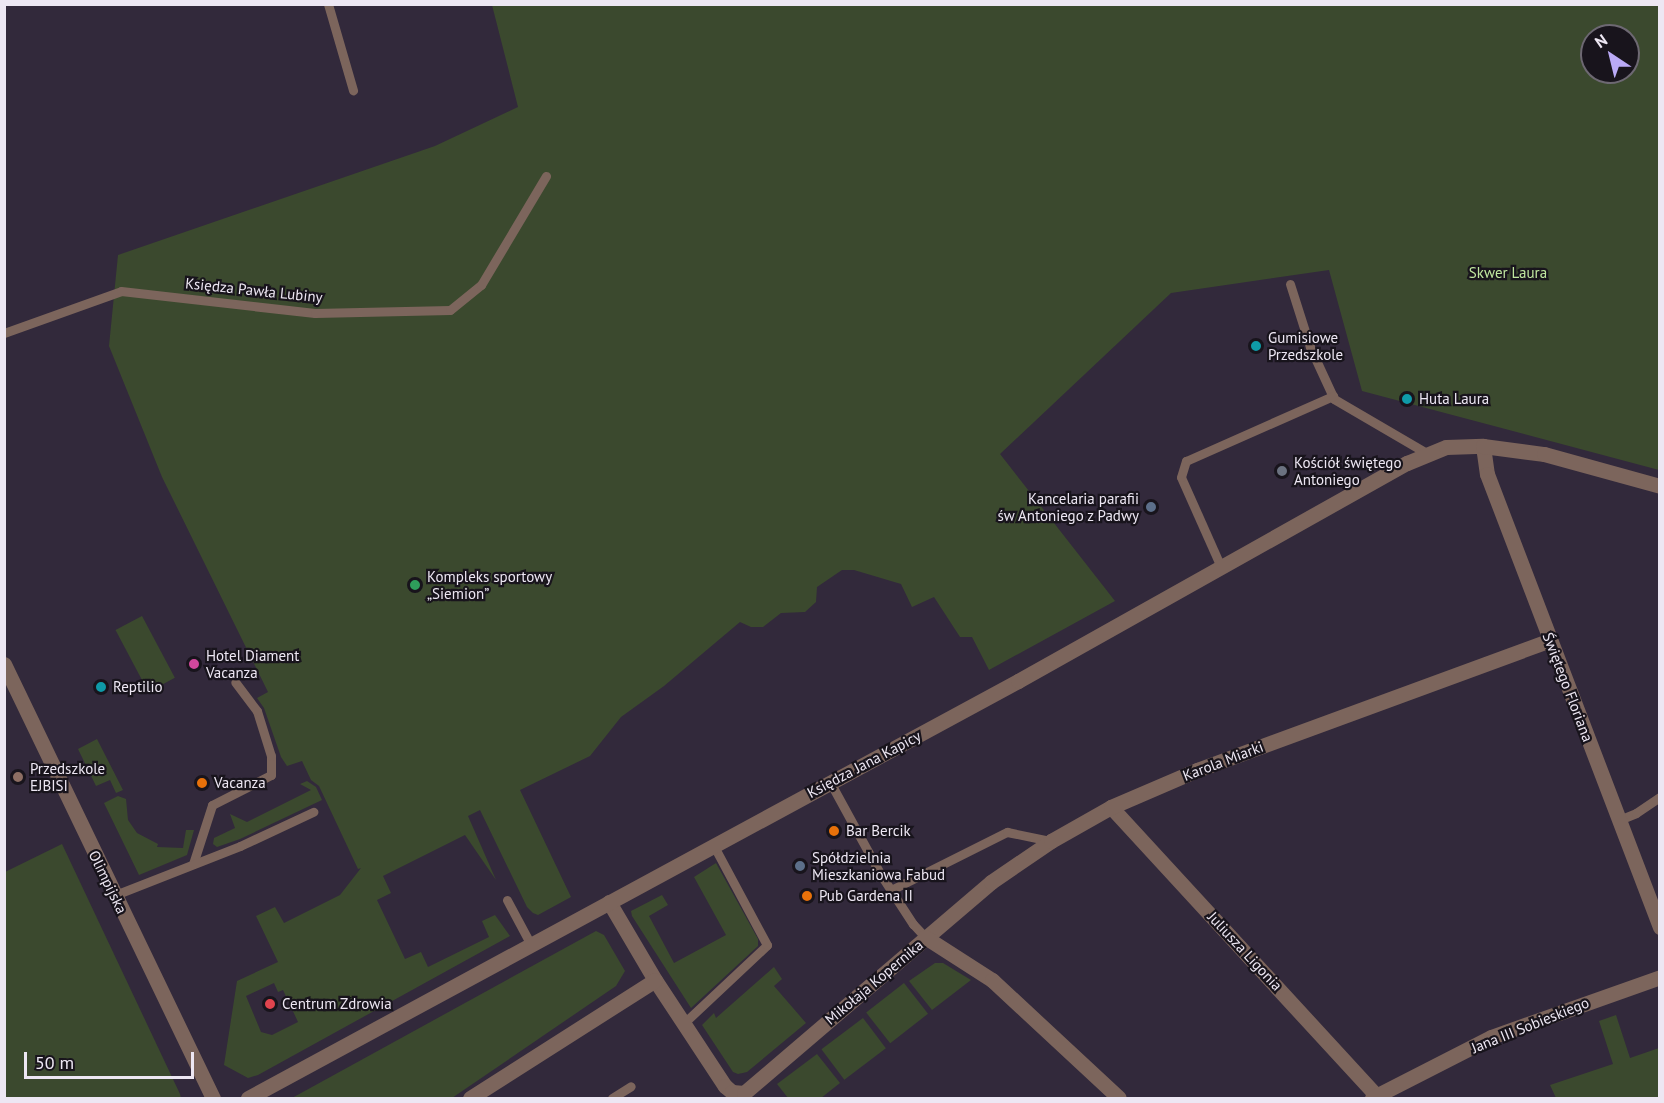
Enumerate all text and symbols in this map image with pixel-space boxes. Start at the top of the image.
north arrow [1580,24,1640,84]
text: N [1591,30,1611,52]
park label: Skwer Laura [1469,264,1547,282]
street label: Księdza Pawła Lubiny [184,274,324,306]
place label: Gumisiowe Przedszkole [1268,328,1343,363]
marker: Gumisiowe Przedszkole [1249,339,1263,353]
place label: Huta Laura [1419,390,1489,408]
marker: Huta Laura [1400,392,1414,406]
place label: Kościół świętego Antoniego [1294,453,1401,488]
marker: Kościół świętego Antoniego [1275,464,1289,478]
place label: Kancelaria parafii św Antoniego z Padwy [996,489,1139,524]
marker: Kancelaria parafii św Antoniego z Padwy [1144,500,1158,514]
place label: Kompleks sportowy „Siemion” [427,567,552,602]
marker: Kompleks sportowy „Siemion” [408,578,422,592]
street label: Świętego Floriana [1539,630,1597,744]
place label: Hotel Diament Vacanza [206,646,299,681]
marker: Hotel Diament Vacanza [187,657,201,671]
place label: Reptilio [113,678,162,696]
marker: Reptilio [94,680,108,694]
street label: Księdza Jana Kapicy [804,726,924,802]
street label: Karola Miarki [1180,737,1266,785]
place label: Przedszkole EJBISI [30,759,105,794]
marker: Przedszkole EJBISI [11,770,25,784]
place label: Vacanza [214,774,266,792]
marker: Vacanza [195,776,209,790]
place label: Bar Bercik [846,822,911,840]
marker: Bar Bercik [827,824,841,838]
street label: Olimpijska [85,848,131,916]
place label: Spółdzielnia Mieszkaniowa Fabud [812,848,945,883]
marker: Spółdzielnia Mieszkaniowa Fabud [793,859,807,873]
place label: Pub Gardena II [819,887,913,905]
marker: Pub Gardena II [800,889,814,903]
street label: Juliusza Ligonia [1204,908,1286,994]
street label: Mikołaja Kopernika [821,936,927,1028]
street label: Jana III Sobieskiego [1469,993,1591,1057]
place label: Centrum Zdrowia [282,995,392,1013]
marker: Centrum Zdrowia [263,997,277,1011]
scale bar [27,1040,196,1078]
text: 50 m [35,1051,74,1074]

